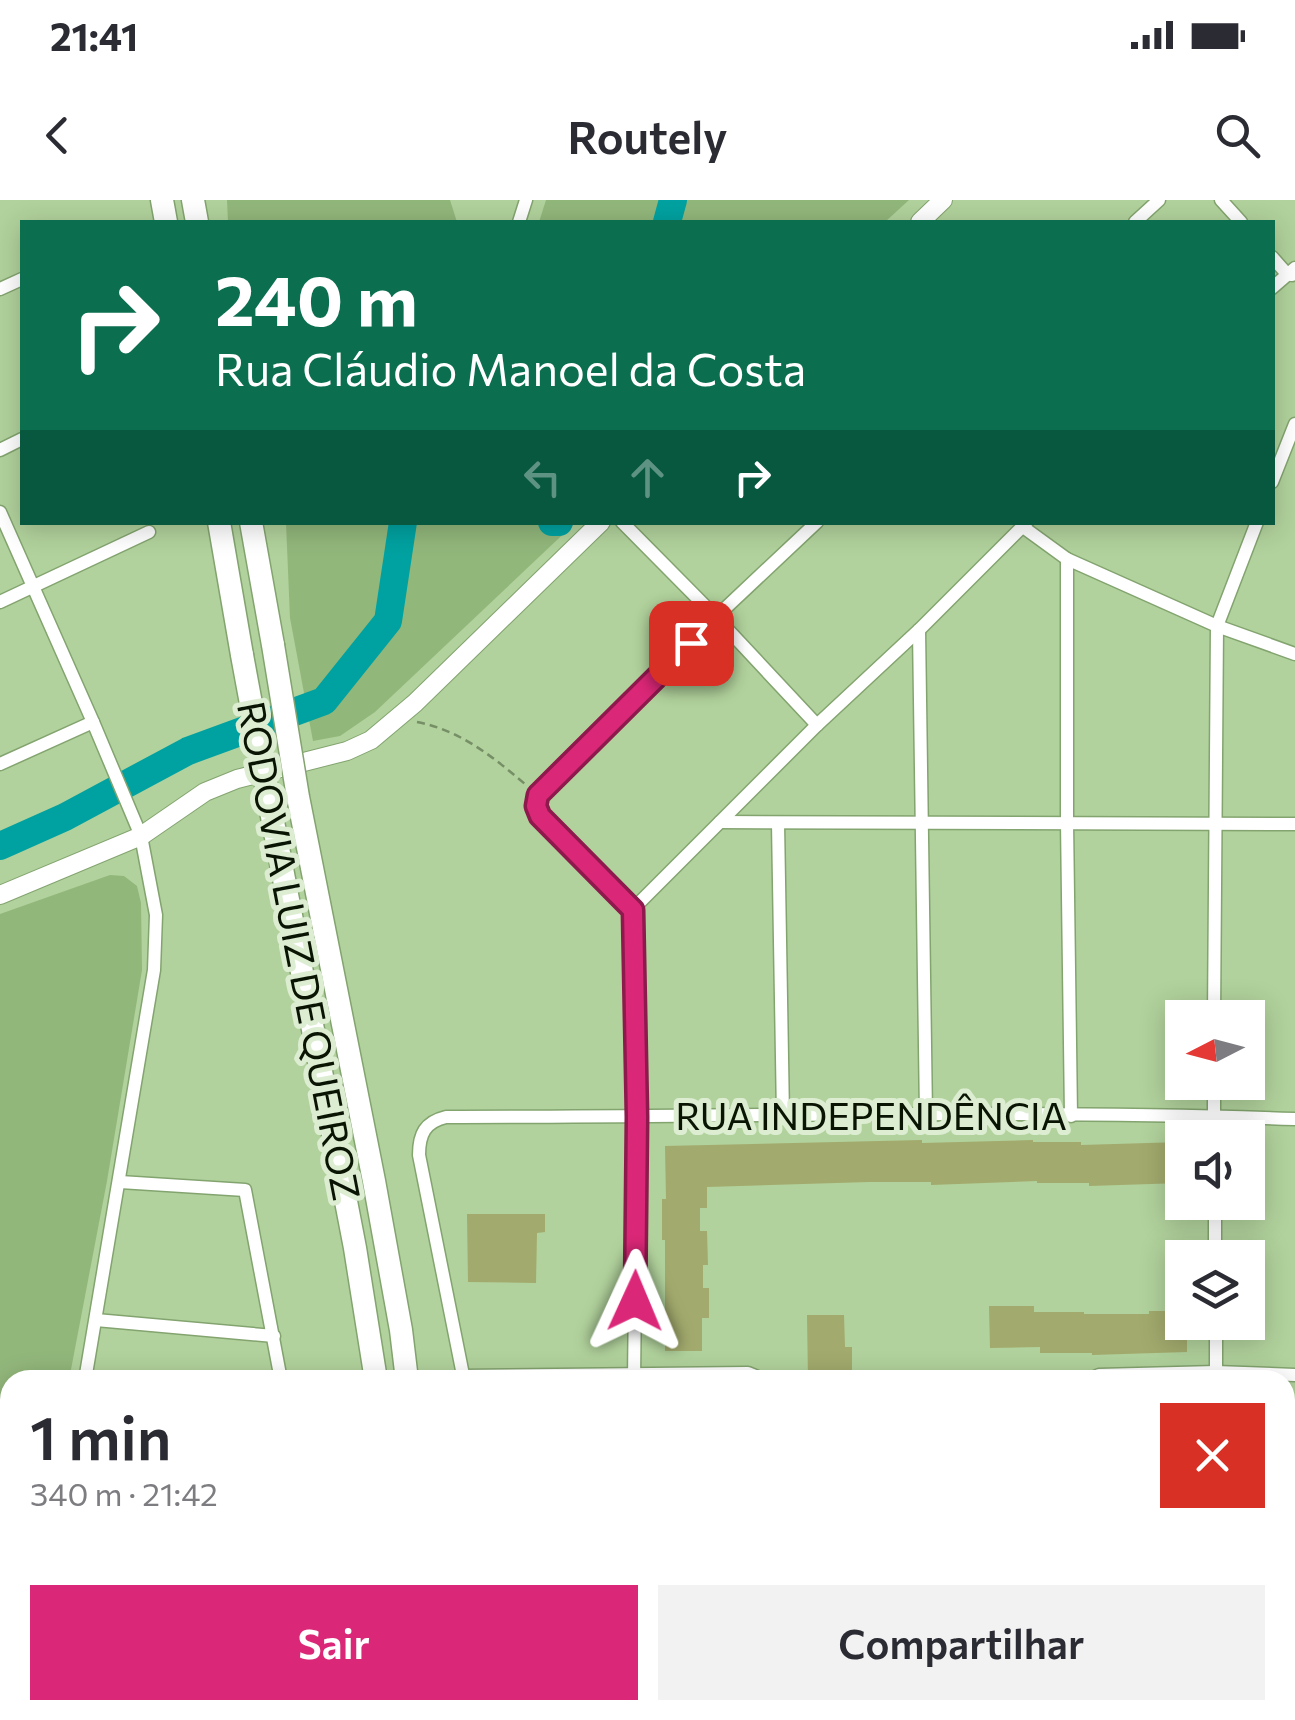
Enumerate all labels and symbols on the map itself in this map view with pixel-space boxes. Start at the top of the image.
pin [649,601,734,686]
street label: RODOVIA LUIZ DE QUEIROZ [229,697,372,1204]
north arrow [1165,1000,1265,1100]
street label: RUA INDEPENDÊNCIA [675,1091,1067,1138]
position arrow [583,1249,687,1353]

